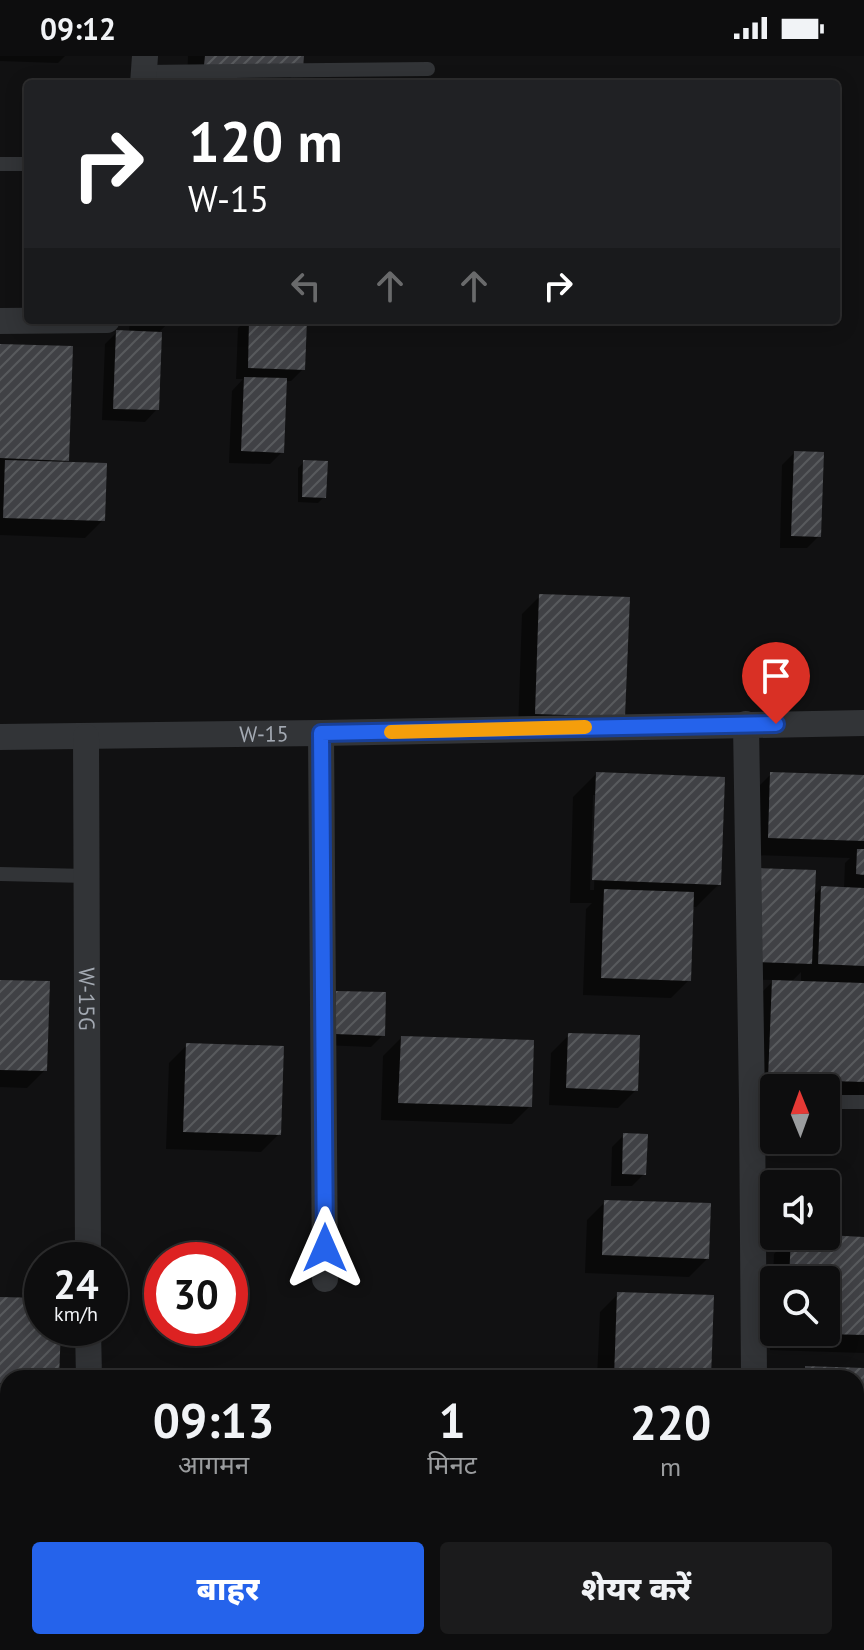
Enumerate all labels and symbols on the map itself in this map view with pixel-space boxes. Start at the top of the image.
pin [742,642,810,724]
street label: W-15 [239,719,289,748]
street label: W-15G [73,967,101,1031]
north arrow [760,1074,840,1154]
position arrow [283,1206,367,1290]
speed limit sign: 30 [144,1242,248,1346]

